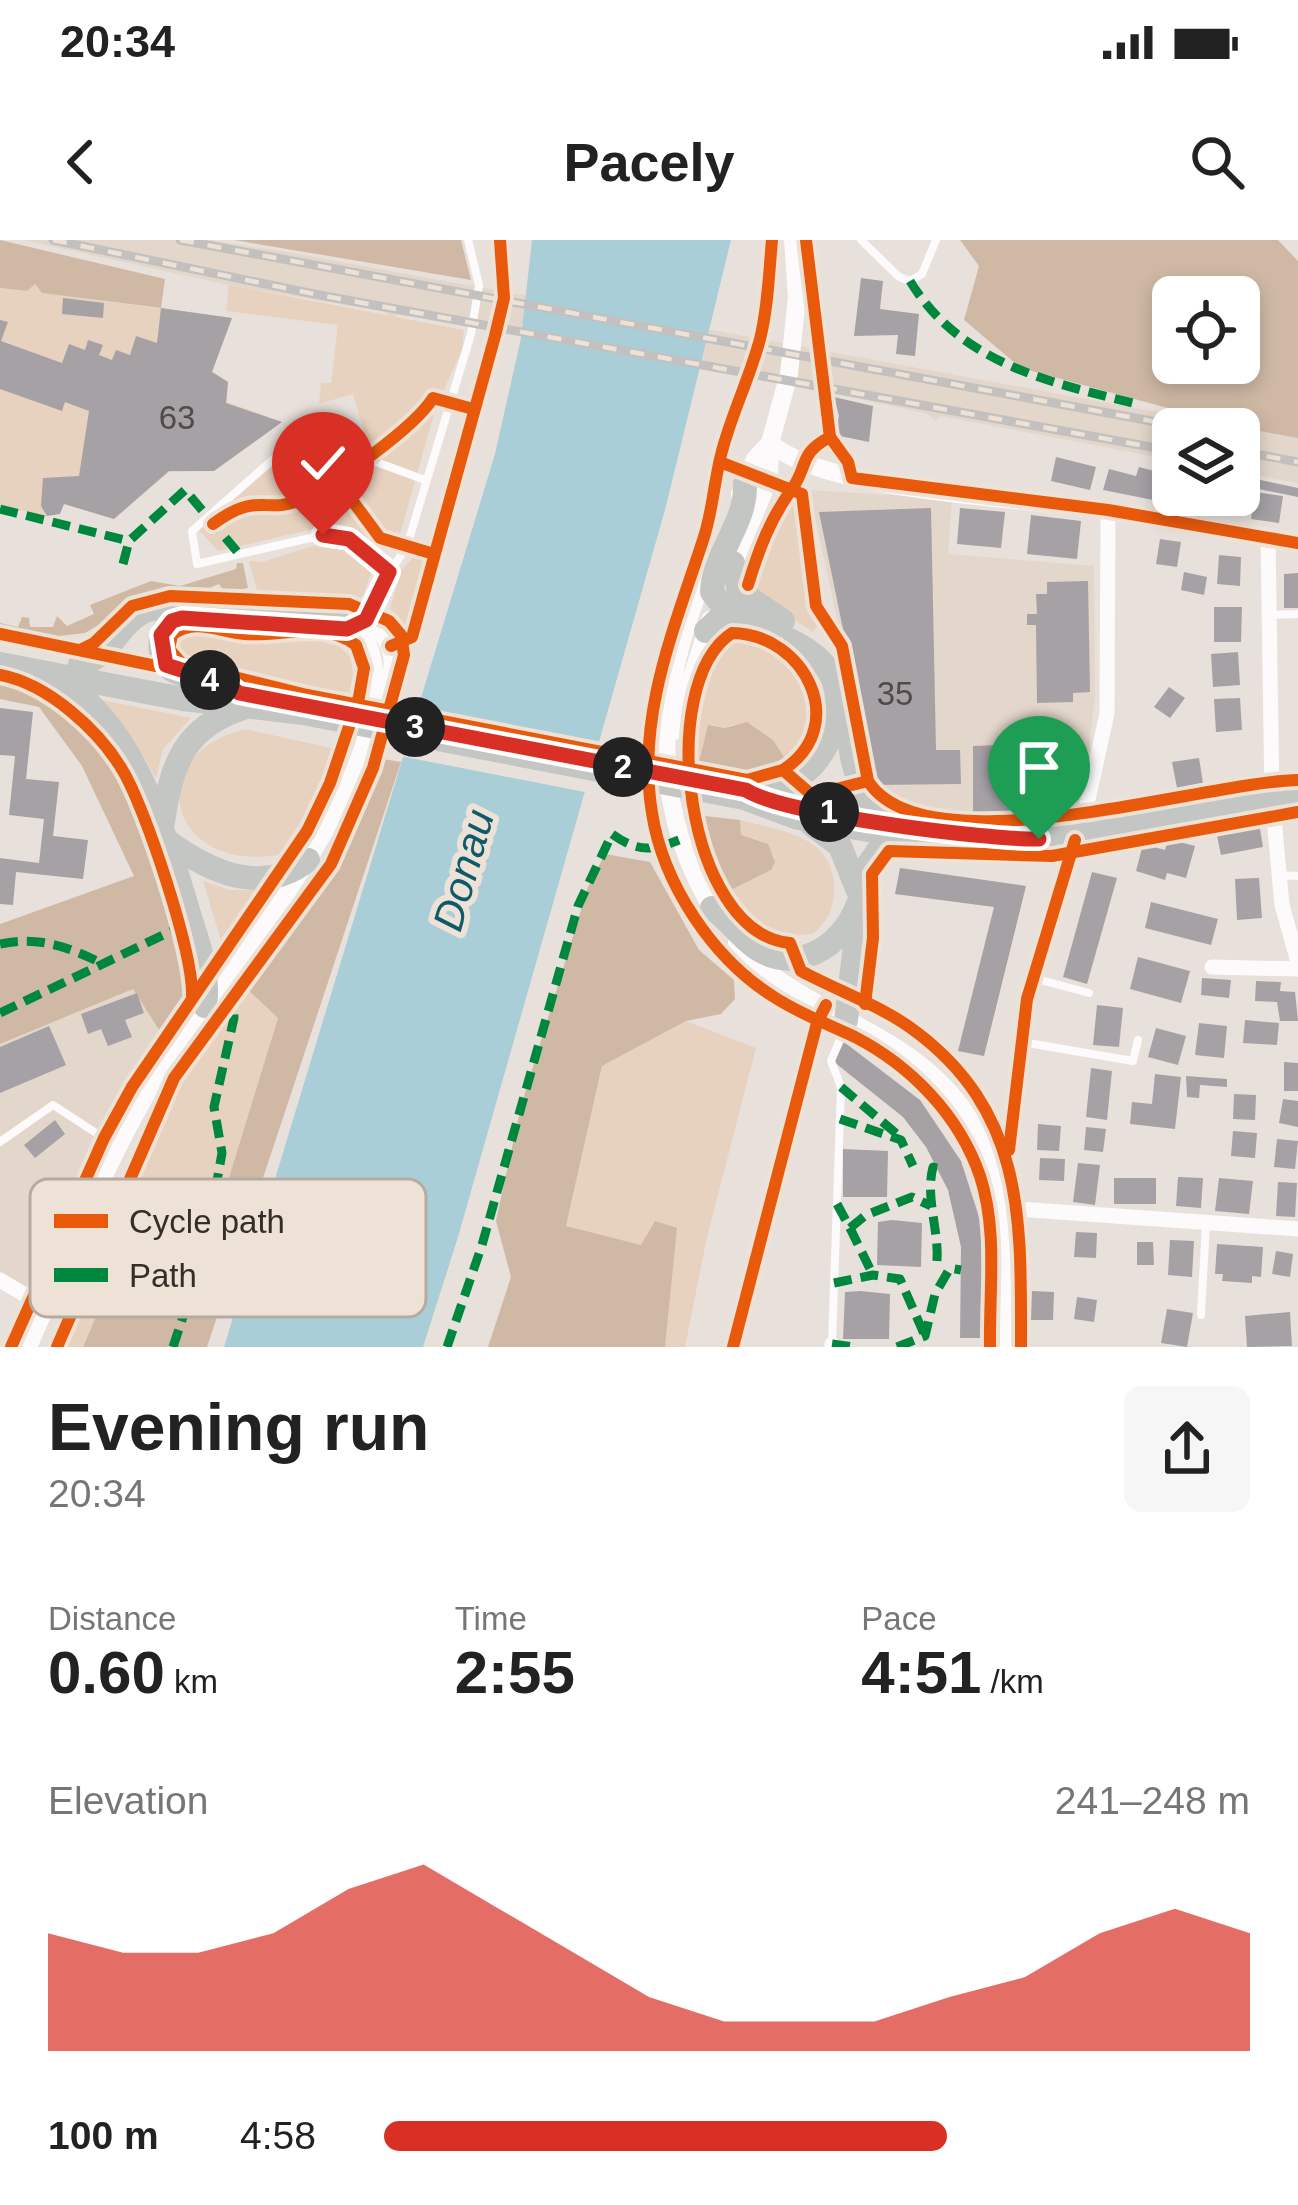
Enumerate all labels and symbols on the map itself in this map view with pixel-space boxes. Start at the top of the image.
house number: 63 [159,399,195,436]
pin [272,412,374,535]
pin: 4 [180,650,240,710]
house number: 35 [877,675,913,712]
pin: 3 [385,697,445,757]
pin [988,716,1090,839]
pin: 2 [593,737,653,797]
pin: 1 [799,782,859,842]
water label: Donau [424,804,503,936]
legend [30,1179,426,1317]
text: Cycle path [129,1203,285,1240]
text: Path [129,1257,197,1294]

